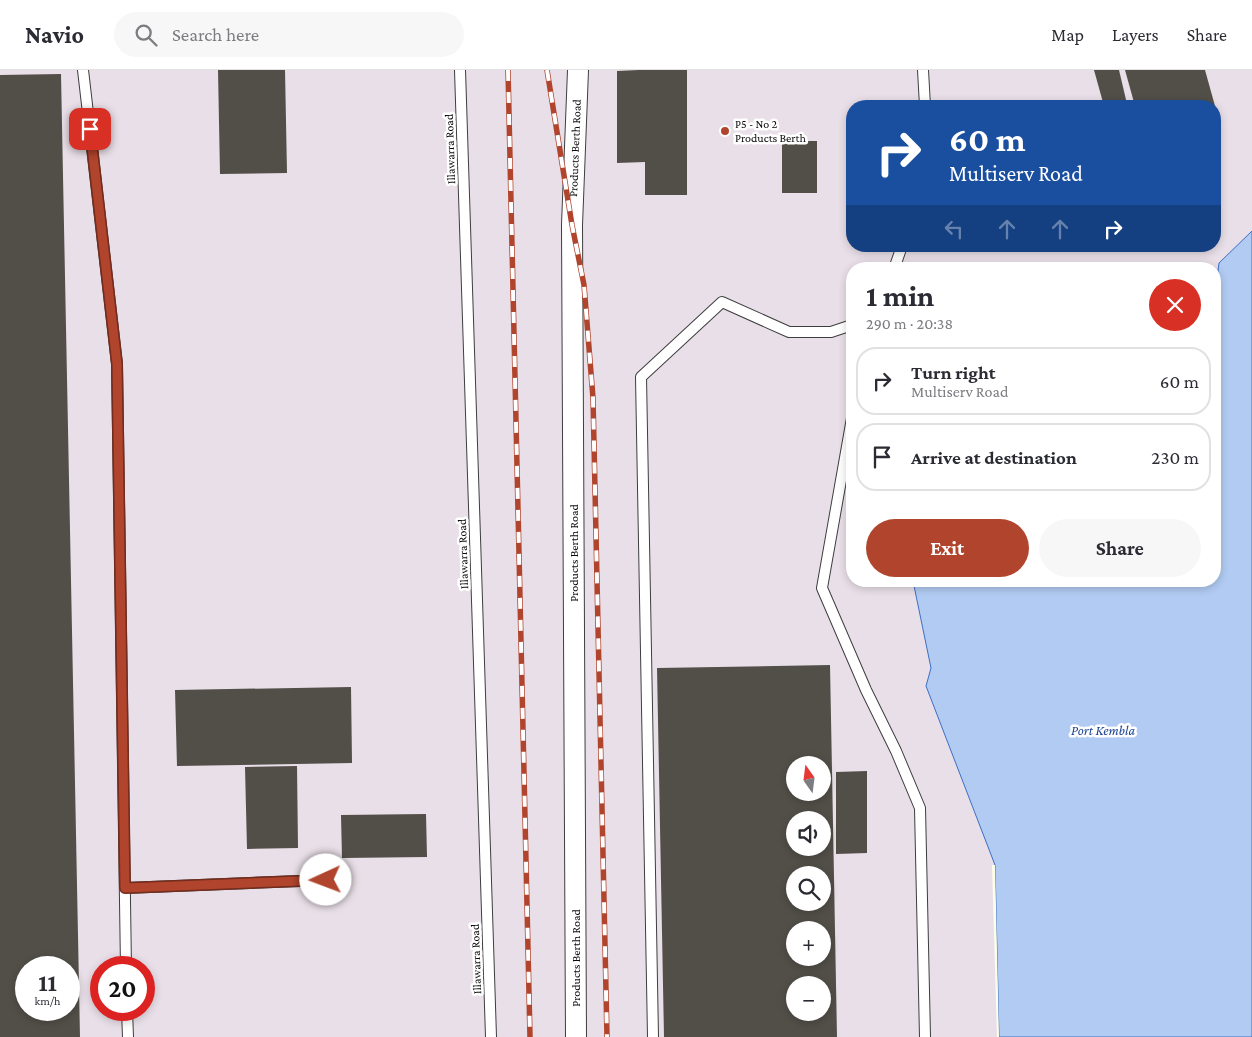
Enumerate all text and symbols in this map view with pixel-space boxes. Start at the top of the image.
search box [114,12,464,57]
text: Navio [25,21,84,48]
icon: search [132,21,160,49]
text: Search here [172,24,259,45]
text: Map [1051,25,1084,45]
text: Layers [1112,25,1159,45]
text: Share [1187,25,1227,45]
street label: Products Berth Road [566,98,584,197]
pin [69,108,111,150]
street label: Illawarra Road [442,113,458,184]
icon: arrive [76,115,104,143]
place label: P5 - No 2 Products Berth [735,117,807,145]
icon: right [866,120,931,185]
text: 60 m [949,120,1026,159]
marker: P5 - No 2 Products Berth [719,125,731,137]
text: Multiserv Road [949,161,1083,186]
icon: left [940,215,968,243]
icon: ahead [993,215,1021,243]
icon: ahead [1046,215,1074,243]
icon: right [1099,215,1127,243]
text: 1 min [866,279,934,312]
button: close [1149,279,1201,331]
text: 290 m · 20:38 [866,315,953,332]
text: Turn right [911,362,996,383]
icon: right [868,367,896,395]
text: 60 m [1160,371,1199,392]
text: Multiserv Road [911,383,1008,400]
icon: arrive [868,443,896,471]
text: Arrive at destination [911,447,1077,468]
text: 230 m [1151,447,1199,468]
street label: Products Berth Road [567,504,581,602]
street label: Illawarra Road [455,518,471,589]
button: Exit [866,519,1029,577]
button: Share [1039,519,1201,577]
water label: Port Kembla [1071,722,1135,738]
north arrow [786,756,831,801]
map controls [786,756,831,1021]
button: sound [786,811,831,856]
position arrow [299,853,351,905]
button: search [786,866,831,911]
street label: Products Berth Road [569,909,583,1007]
button: + [786,921,831,966]
street label: Illawarra Road [468,923,484,994]
speed limit sign: 20 [90,956,155,1021]
text: 11 [38,969,57,996]
button: − [786,976,831,1021]
text: km/h [35,994,60,1008]

